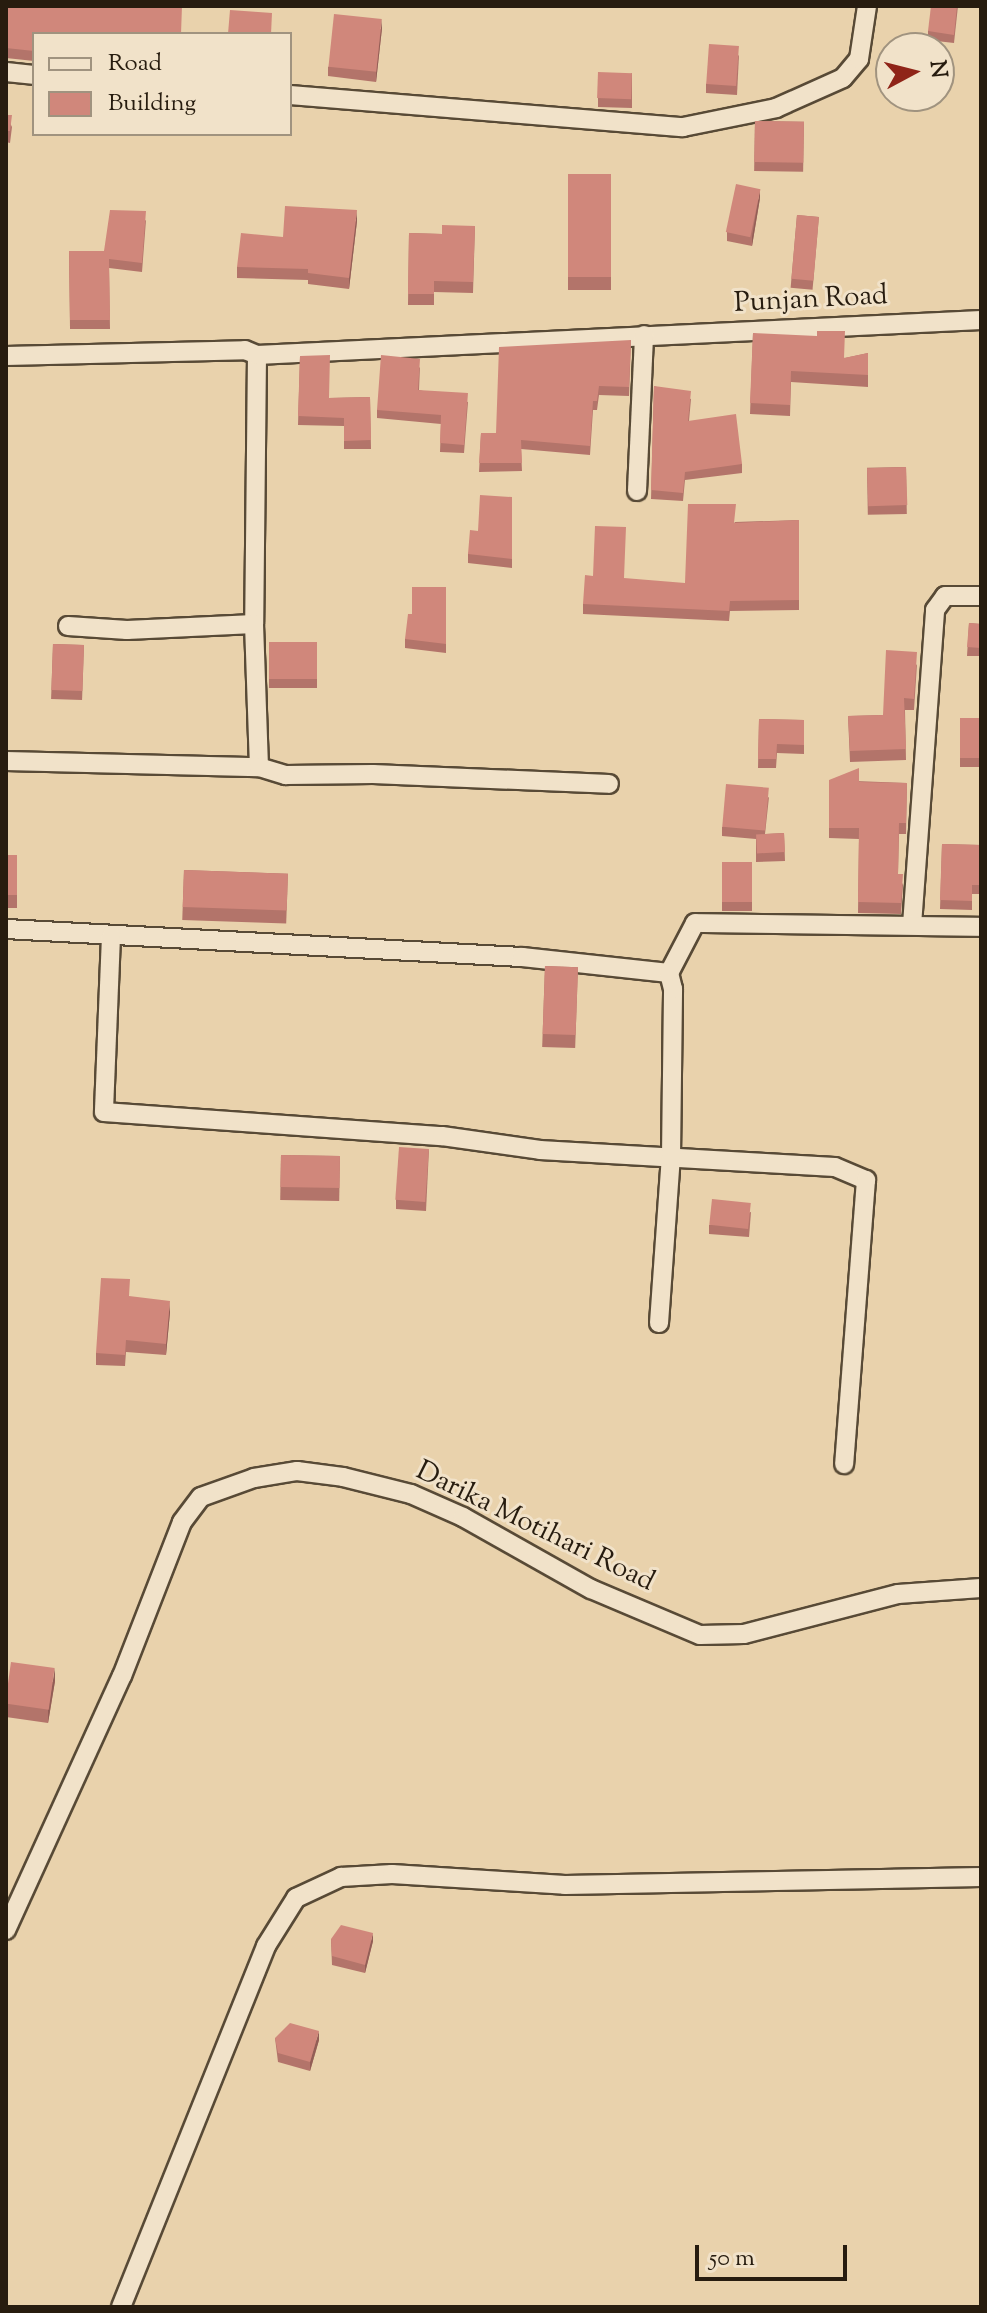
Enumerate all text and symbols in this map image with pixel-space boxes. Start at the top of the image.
legend [32,32,292,136]
north arrow [875,32,955,112]
text: Road [108,47,162,81]
text: N [920,59,954,80]
text: Building [108,87,196,121]
street label: Punjan Road [733,279,889,321]
street label: Darika Motihari Road [410,1455,660,1599]
scale bar [699,2229,851,2279]
text: 50 m [709,2242,755,2276]

